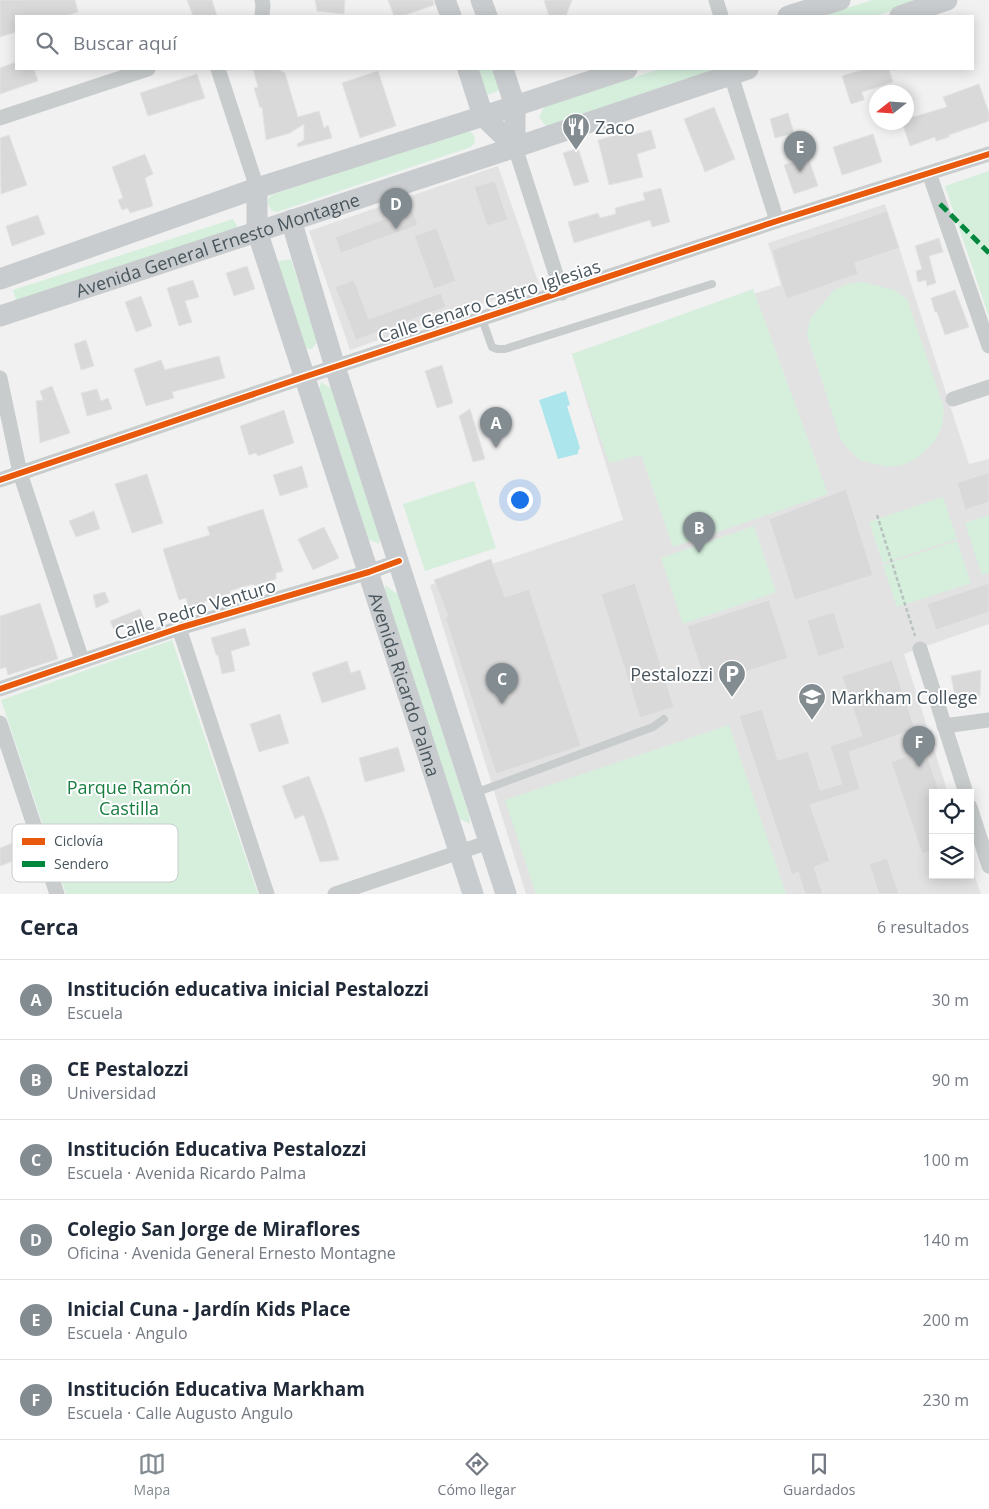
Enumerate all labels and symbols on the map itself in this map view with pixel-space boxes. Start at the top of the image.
north arrow [869,85,914,130]
restaurant icon: Zaco [561,112,591,151]
place label: Zaco [595,115,635,139]
pin: E [784,131,816,172]
street label: Avenida General Ernesto Montagne [73,187,363,302]
pin: D [380,188,412,229]
street label: Calle Genaro Castro Iglesias [375,254,603,348]
pin: A [480,407,512,448]
your location [507,487,533,513]
pin: B [683,512,715,553]
street label: Calle Pedro Venturo [111,573,279,645]
street label: Avenida Ricardo Palma [364,589,446,780]
parking icon: Pestalozzi [717,659,747,698]
place label: Pestalozzi [630,662,713,686]
pin: C [486,663,518,704]
school or university icon: Markham College [797,682,827,721]
place label: Markham College [831,685,978,709]
pin: F [903,726,935,767]
park label: Parque Ramón Castilla [67,775,191,820]
legend [12,824,178,882]
text: Ciclovía [54,831,103,850]
text: Sendero [54,854,109,873]

